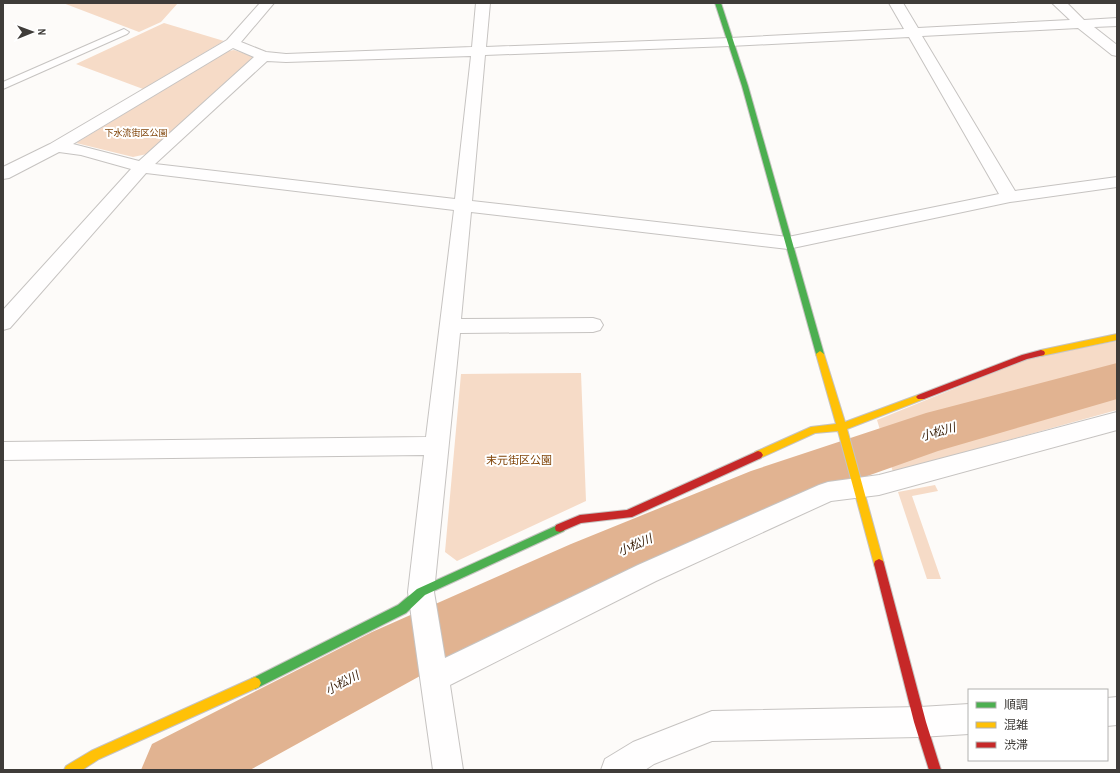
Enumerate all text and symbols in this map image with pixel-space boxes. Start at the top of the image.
north arrow [12,12,52,52]
text: N [35,28,49,35]
park label: 下水流街区公園 [104,127,168,139]
water label: 小松川 [918,419,959,445]
park label: 末元街区公園 [486,453,552,467]
water label: 小松川 [615,530,657,559]
water label: 小松川 [322,667,363,699]
legend [968,689,1108,761]
text: 順調 [1004,697,1028,713]
text: 混雑 [1004,717,1028,733]
text: 渋滞 [1004,737,1028,753]

